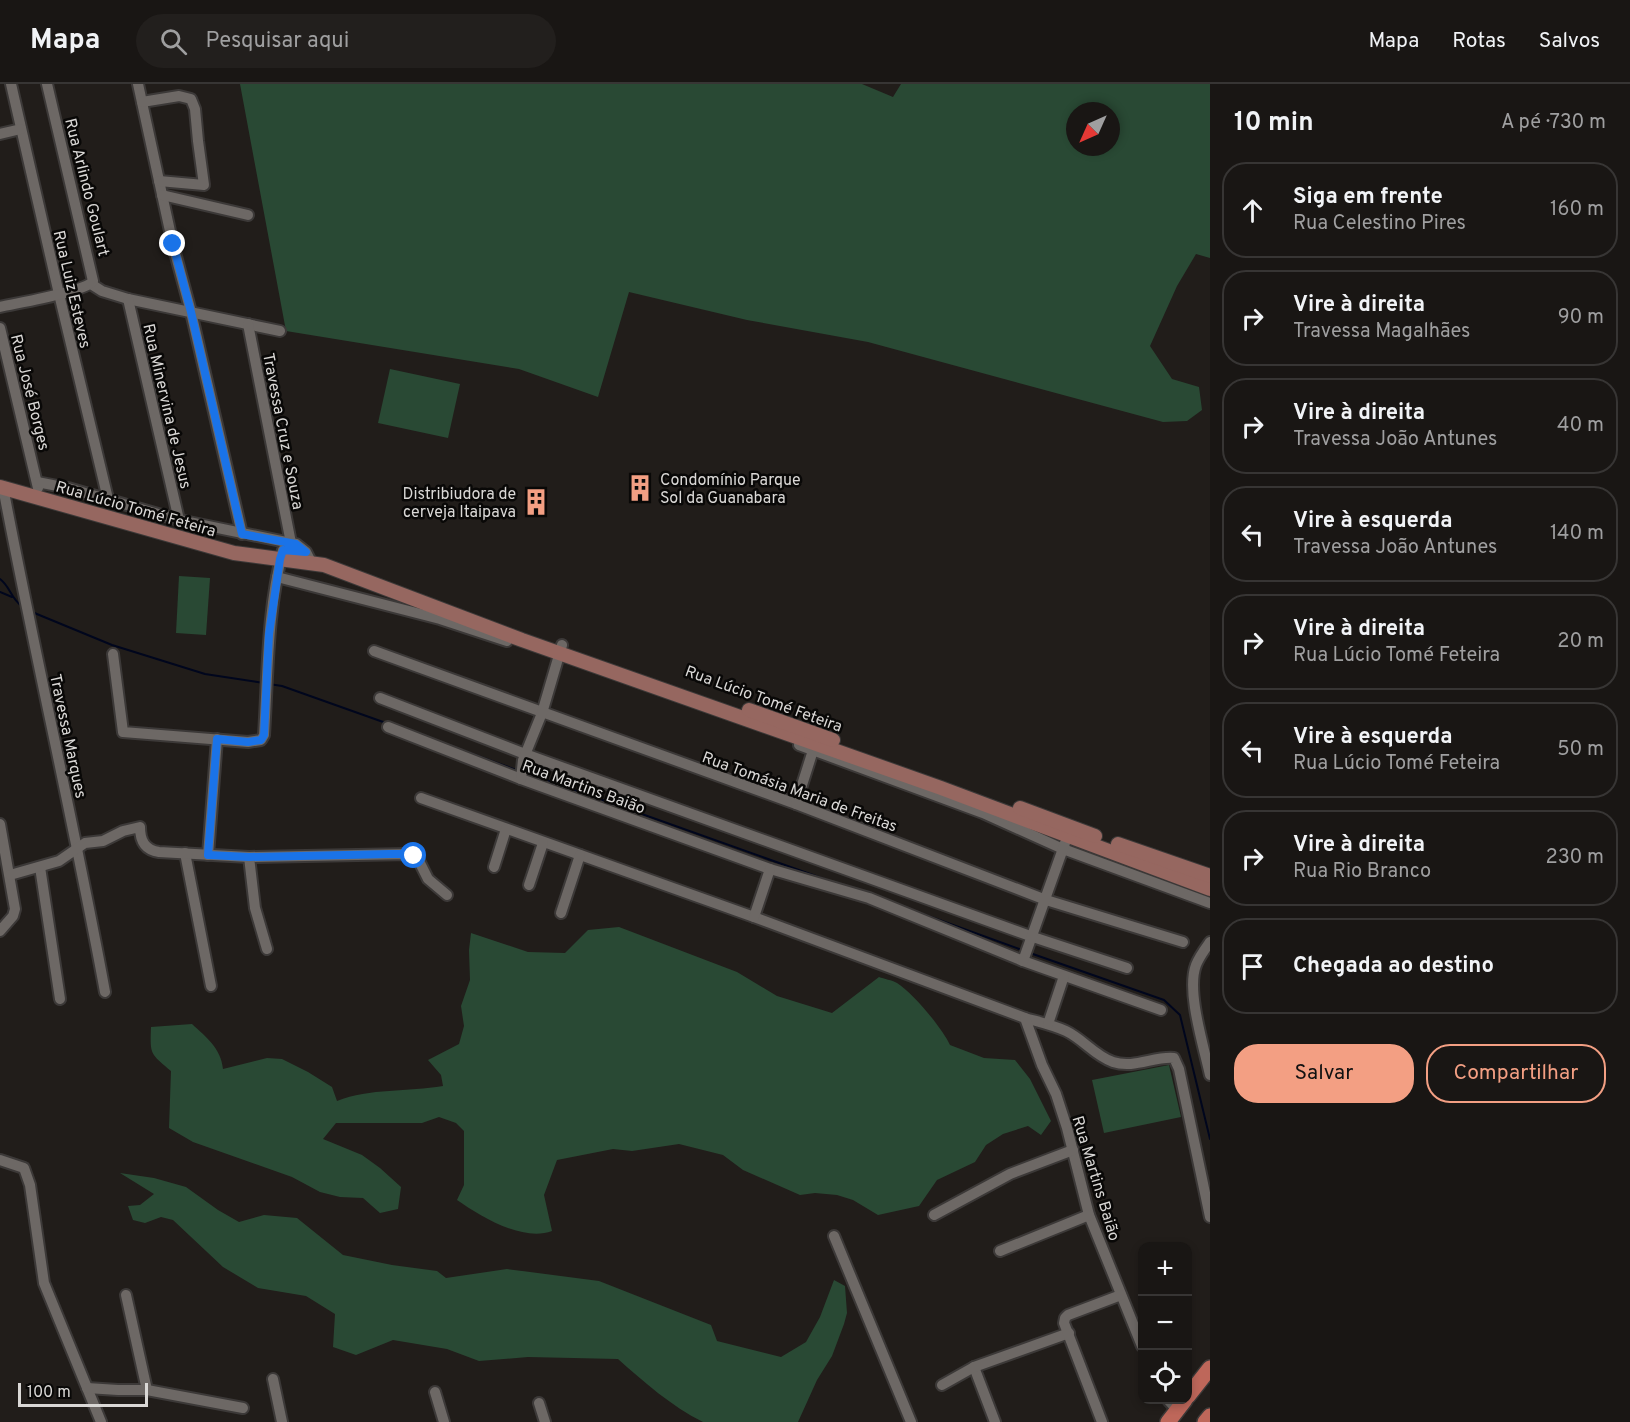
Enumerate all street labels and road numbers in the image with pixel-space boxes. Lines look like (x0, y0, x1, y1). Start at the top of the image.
street label: Rua Arlindo Goulart (59, 116, 113, 259)
street label: Rua Luiz Esteves (48, 229, 94, 350)
street label: Rua Minervina de Jesus (137, 322, 195, 491)
street label: Rua José Borges (5, 332, 53, 453)
street label: Travessa Cruz e Souza (257, 351, 307, 511)
street label: Rua Lúcio Tomé Feteira (53, 477, 218, 542)
street label: Rua Lúcio Tomé Feteira (682, 662, 845, 738)
street label: Travessa Marques (44, 672, 90, 800)
street label: Rua Tomásia Maria de Freitas (699, 748, 900, 838)
street label: Rua Martins Baião (519, 756, 648, 819)
street label: Rua Martins Baião (1067, 1114, 1124, 1244)

